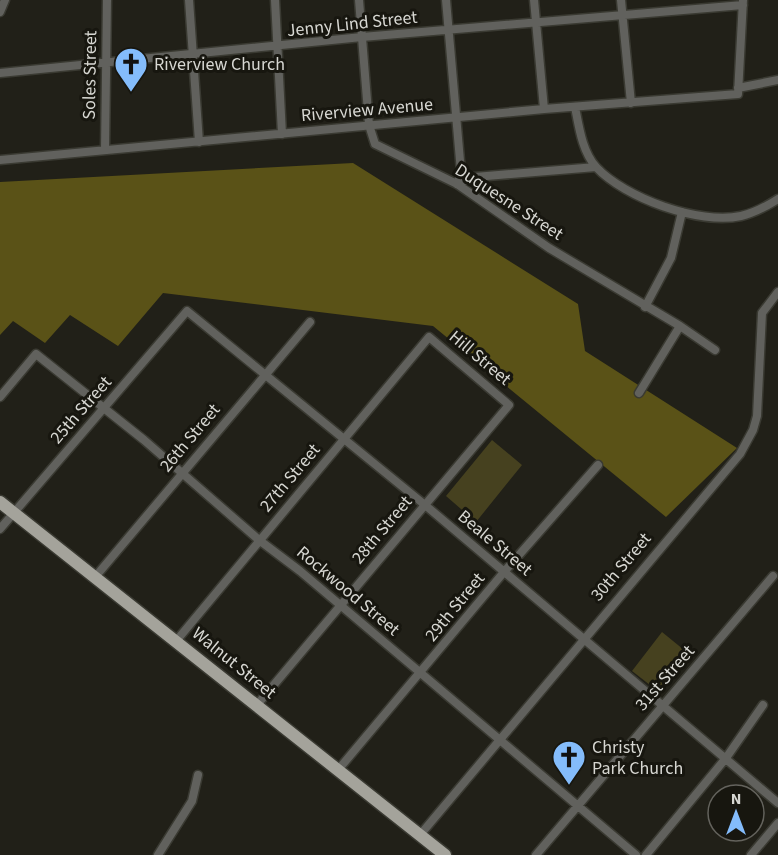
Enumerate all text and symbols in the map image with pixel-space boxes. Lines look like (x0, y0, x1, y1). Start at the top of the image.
street label: Jenny Lind Street (286, 5, 418, 43)
street label: Soles Street (77, 30, 103, 120)
church icon: Riverview Church (113, 46, 149, 93)
place label: Riverview Church (154, 52, 285, 77)
street label: Riverview Avenue (300, 92, 434, 128)
street label: Duquesne Street (450, 158, 568, 246)
street label: Hill Street (444, 325, 516, 391)
street label: 25th Street (45, 371, 117, 449)
street label: 26th Street (154, 398, 226, 478)
street label: 27th Street (254, 438, 326, 518)
street label: 28th Street (346, 490, 418, 570)
street label: Beale Street (452, 504, 538, 582)
street label: 30th Street (585, 527, 657, 607)
street label: Rockwood Street (291, 540, 405, 642)
street label: 29th Street (419, 567, 491, 647)
street label: Walnut Street (187, 621, 281, 705)
street label: 31st Street (629, 640, 701, 716)
place label: Christy Park Church (592, 735, 683, 781)
church icon: Christy Park Church (551, 739, 587, 786)
north arrow (706, 783, 766, 843)
text: N (731, 788, 741, 810)

